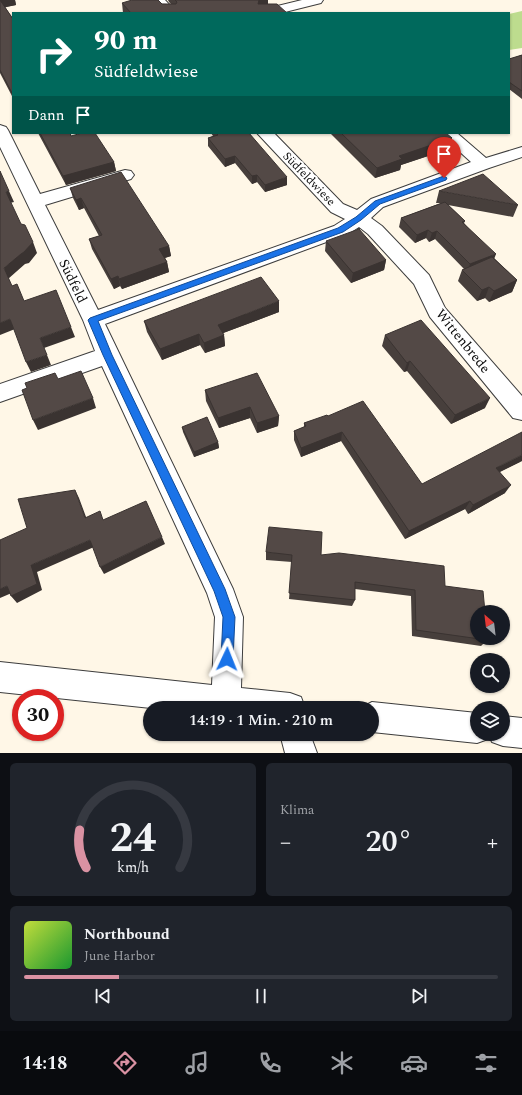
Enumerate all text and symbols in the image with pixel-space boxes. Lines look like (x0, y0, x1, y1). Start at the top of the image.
text: 90 m (94, 19, 158, 62)
icon: right (28, 28, 80, 80)
text: Südfeldwiese (94, 58, 198, 85)
text: Dann (28, 104, 64, 127)
icon: arrive (72, 104, 94, 126)
pin (427, 137, 461, 178)
icon: arrive (433, 143, 455, 165)
street label: Südfeldwiese (278, 147, 340, 211)
street label: Südfeld (53, 255, 93, 307)
street label: Wittenbrede (430, 304, 496, 378)
north arrow (470, 605, 510, 645)
map controls (470, 605, 510, 741)
position arrow (206, 638, 248, 680)
button: search (470, 653, 510, 693)
speed limit sign: 30 (12, 689, 64, 741)
button: layers (470, 701, 510, 741)
text: 14:19 · 1 Min. · 210 m (189, 709, 333, 732)
text: Klima (280, 800, 314, 820)
text: 24 (110, 806, 156, 869)
text: 20° (365, 819, 413, 865)
text: − (280, 826, 291, 859)
text: + (487, 826, 498, 859)
text: km/h (117, 856, 149, 878)
text: Northbound (84, 923, 170, 946)
text: June Harbor (84, 946, 155, 966)
icon: previous (92, 985, 114, 1007)
icon: pause (250, 985, 272, 1007)
icon: next (408, 985, 430, 1007)
icon: directions (111, 1049, 139, 1077)
icon: music (183, 1049, 211, 1077)
icon: phone (256, 1049, 284, 1077)
icon: climate (328, 1049, 356, 1077)
icon: car (400, 1049, 428, 1077)
icon: filters (472, 1049, 500, 1077)
text: 14:18 (22, 1050, 67, 1077)

